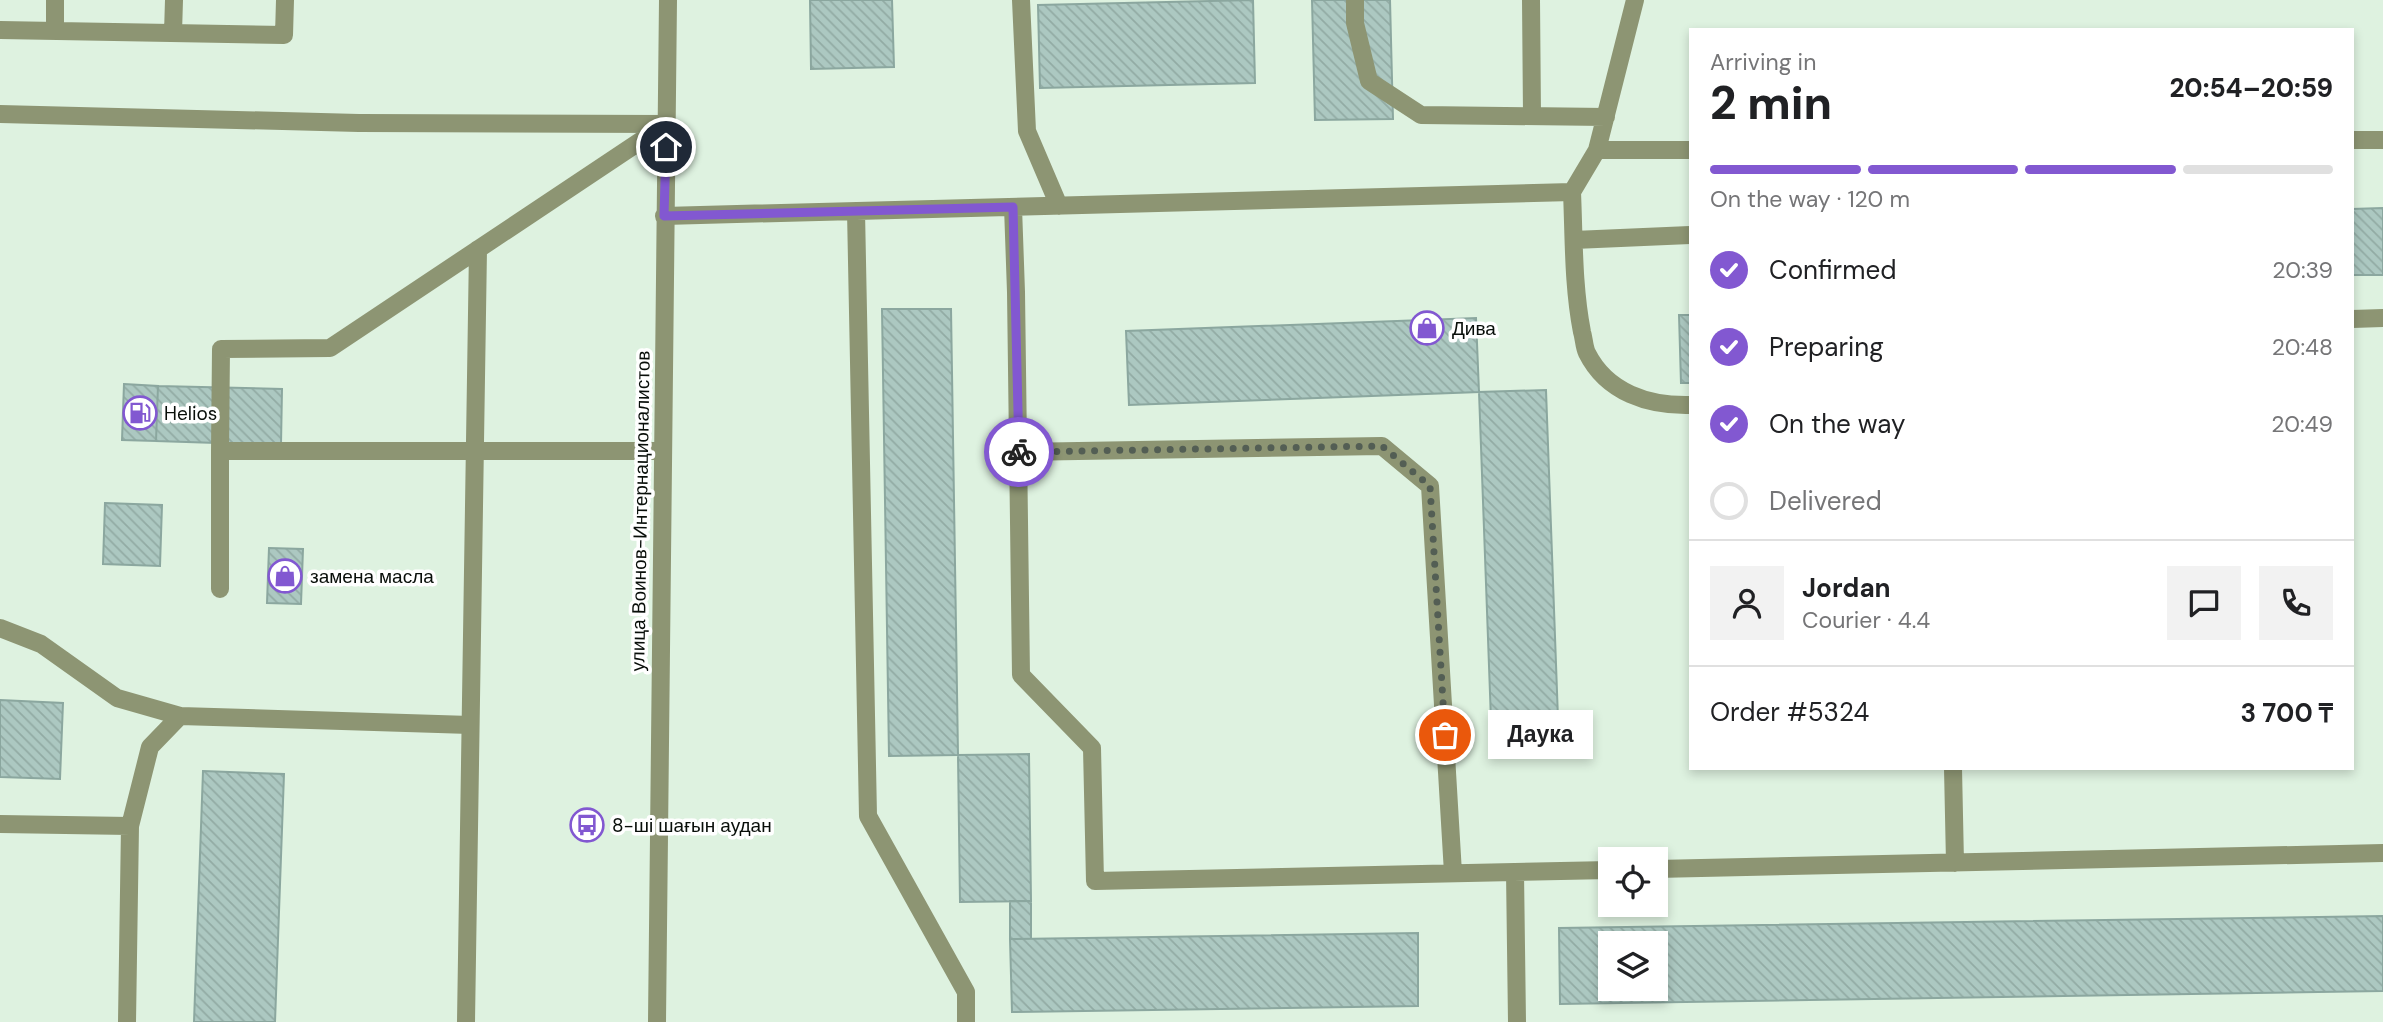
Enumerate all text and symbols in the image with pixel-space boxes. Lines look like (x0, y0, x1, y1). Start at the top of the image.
text: Arriving in (1710, 47, 1816, 77)
text: 20:54–20:59 (2169, 71, 2333, 105)
text: 2 min (1710, 73, 1832, 133)
pin (636, 117, 696, 177)
icon: home (647, 128, 685, 166)
text: On the way · 120 m (1710, 184, 1910, 214)
icon: check (1710, 251, 1748, 289)
text: Confirmed (1769, 253, 1896, 287)
text: 20:39 (2272, 255, 2333, 285)
shop icon: Дива (1408, 309, 1446, 347)
place label: Дива (1452, 316, 1496, 341)
icon: check (1710, 328, 1748, 366)
text: Preparing (1769, 330, 1884, 364)
text: 20:48 (2272, 332, 2333, 362)
street label: улица Воинов-Интернационалистов (625, 350, 656, 672)
fuel station icon: Helios (121, 394, 159, 432)
place label: Helios (164, 401, 217, 426)
icon: check (1710, 405, 1748, 443)
text: On the way (1769, 407, 1905, 441)
text: 20:49 (2271, 409, 2333, 439)
courier (984, 417, 1054, 487)
icon: bike (1000, 433, 1038, 471)
text: Delivered (1769, 484, 1882, 518)
shop icon: замена масла (266, 557, 304, 595)
place label: замена масла (310, 564, 434, 589)
button: person (1710, 566, 1784, 640)
button: chat (2167, 566, 2241, 640)
button: phone (2259, 566, 2333, 640)
text: Jordan (1802, 571, 1891, 605)
text: Courier · 4.4 (1802, 605, 1930, 635)
text: Order #5324 (1710, 695, 1869, 729)
text: 3 700 ₸ (2240, 696, 2333, 730)
pin (1415, 705, 1475, 765)
callout: Даука (1487, 710, 1592, 760)
icon: bag (1426, 716, 1464, 754)
text: Даука (1507, 719, 1574, 749)
bus stop icon: 8-ші шағын аудан (568, 806, 606, 844)
place label: 8-ші шағын аудан (612, 813, 772, 838)
map controls (1598, 847, 1668, 1001)
button: locate (1598, 847, 1668, 917)
button: layers (1598, 931, 1668, 1001)

